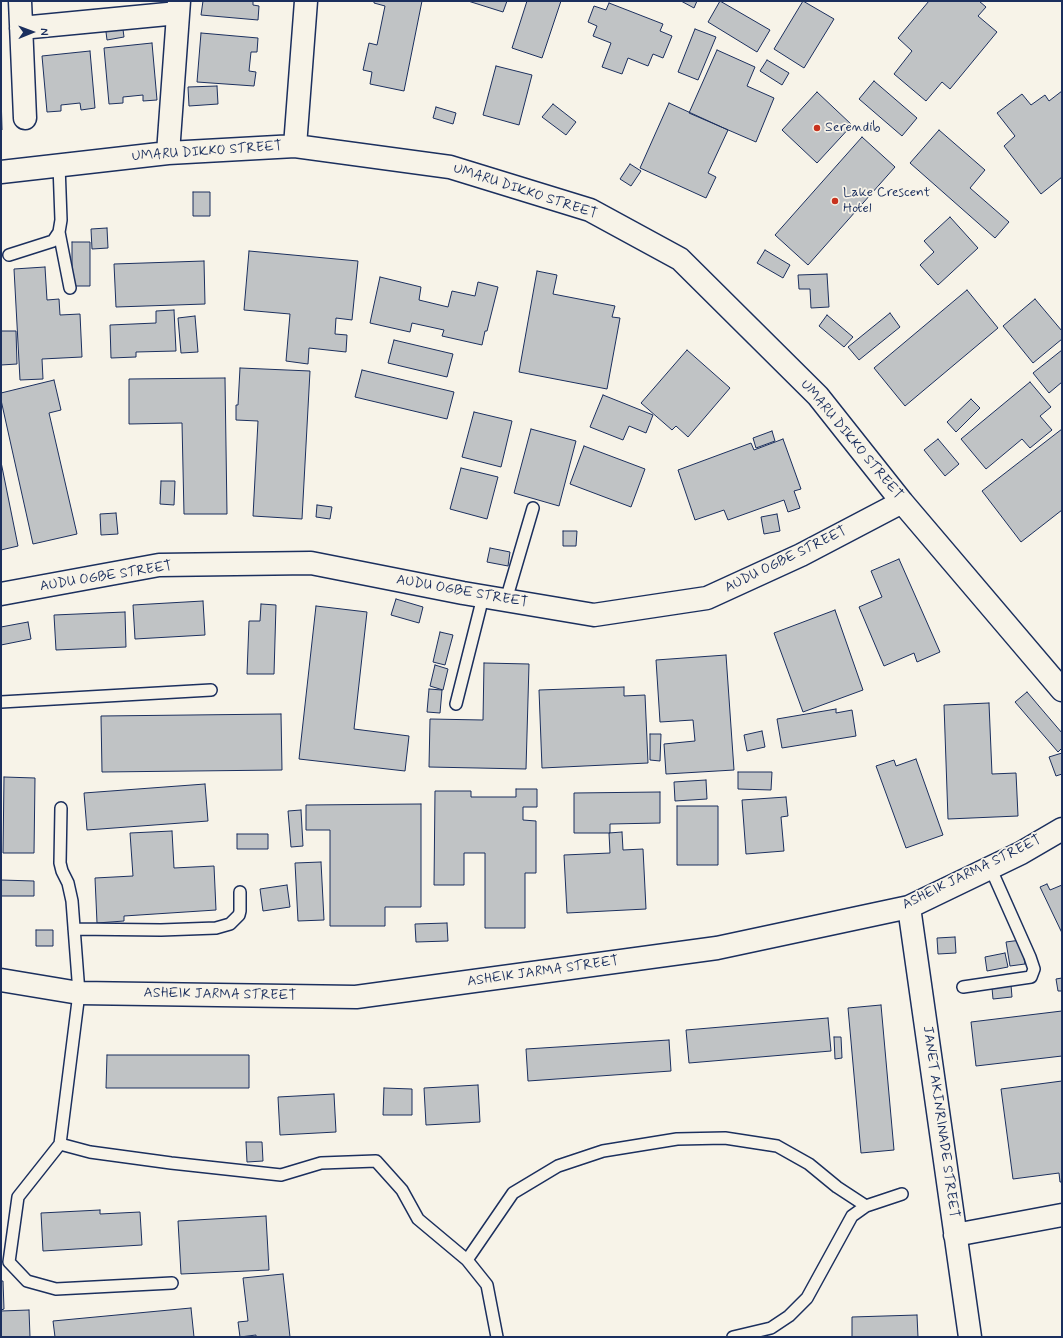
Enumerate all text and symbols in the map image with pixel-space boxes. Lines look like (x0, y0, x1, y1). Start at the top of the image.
north arrow (12, 12, 52, 52)
text: N (37, 28, 51, 36)
place label: Serendib (825, 120, 881, 136)
marker: Serendib (812, 123, 822, 133)
street label: UMARU DIKKO STREET (131, 138, 283, 166)
street label: UMARU DIKKO STREET (451, 161, 599, 223)
place label: Lake Crescent Hotel (843, 185, 930, 218)
marker: Lake Crescent Hotel (830, 196, 840, 206)
street label: UMARU DIKKO STREET (796, 377, 906, 503)
street label: AUDU OGBE STREET (722, 523, 850, 597)
street label: AUDU OGBE STREET (39, 558, 173, 596)
street label: AUDU OGBE STREET (395, 572, 529, 612)
street label: ASHEIK JARMA STREET (900, 832, 1044, 914)
street label: ASHEIK JARMA STREET (466, 953, 620, 991)
street label: ASHEIK JARMA STREET (144, 985, 296, 1005)
street label: JANET AKINRINADE STREET (918, 1025, 962, 1219)

